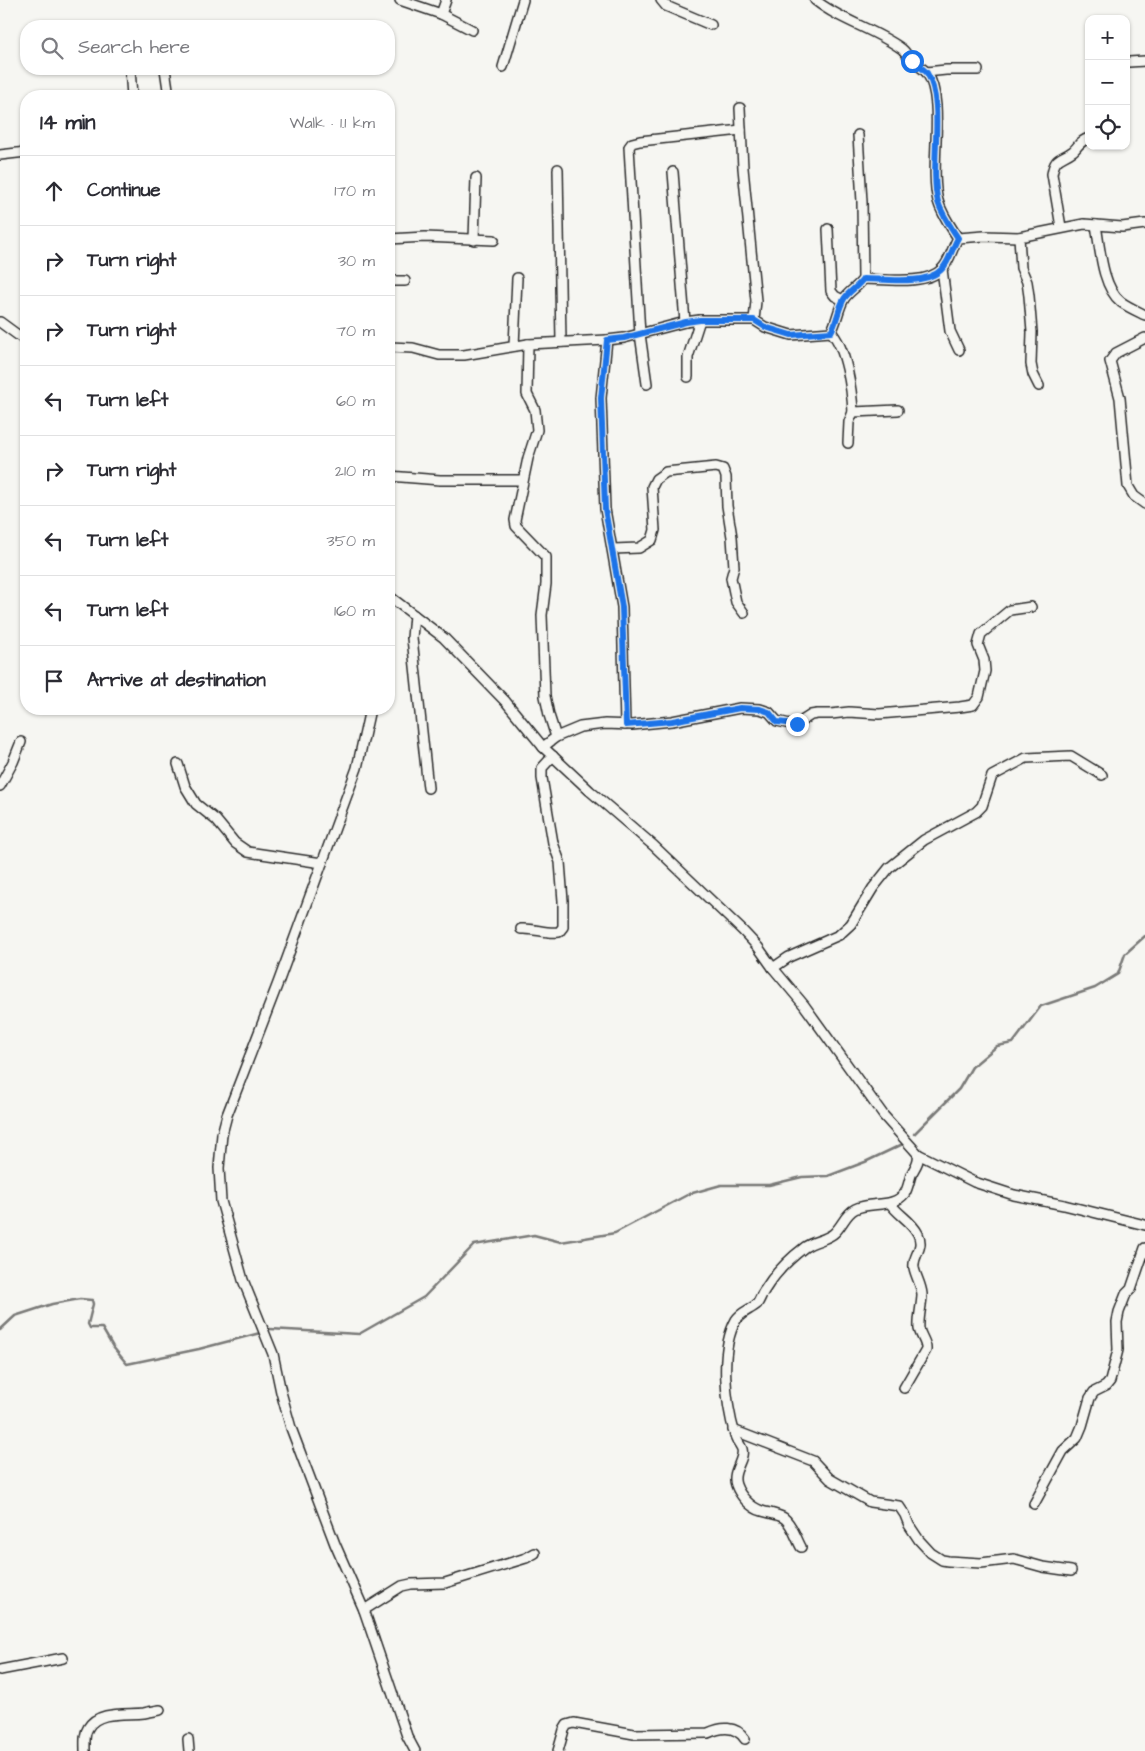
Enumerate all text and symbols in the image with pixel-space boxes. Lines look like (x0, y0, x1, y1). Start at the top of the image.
map controls (1085, 15, 1130, 150)
button: + (1085, 15, 1130, 60)
search box (20, 20, 395, 75)
icon: search (38, 34, 66, 62)
text: Search here (78, 34, 190, 61)
route start (901, 50, 924, 73)
button: − (1085, 60, 1130, 105)
button: locate (1085, 105, 1130, 150)
text: 14 min (40, 108, 95, 137)
text: Walk · 1.1 km (289, 112, 375, 134)
icon: ahead (40, 177, 68, 205)
text: Continue (87, 177, 161, 204)
text: 170 m (334, 180, 375, 202)
icon: right (40, 247, 68, 275)
text: Turn right (87, 247, 176, 274)
text: 30 m (338, 250, 375, 272)
icon: right (40, 317, 68, 345)
text: Turn right (87, 317, 176, 344)
text: 70 m (336, 320, 375, 342)
icon: left (40, 387, 68, 415)
text: Turn left (87, 387, 168, 414)
text: 60 m (336, 390, 375, 412)
icon: right (40, 457, 68, 485)
text: Turn right (87, 457, 176, 484)
text: 210 m (335, 460, 375, 482)
icon: left (40, 527, 68, 555)
text: Turn left (87, 527, 168, 554)
text: 350 m (327, 530, 375, 552)
icon: left (40, 597, 68, 625)
text: Turn left (87, 597, 168, 624)
text: 160 m (334, 600, 375, 622)
icon: arrive (40, 667, 68, 695)
text: Arrive at destination (87, 667, 266, 694)
route end (786, 713, 809, 736)

